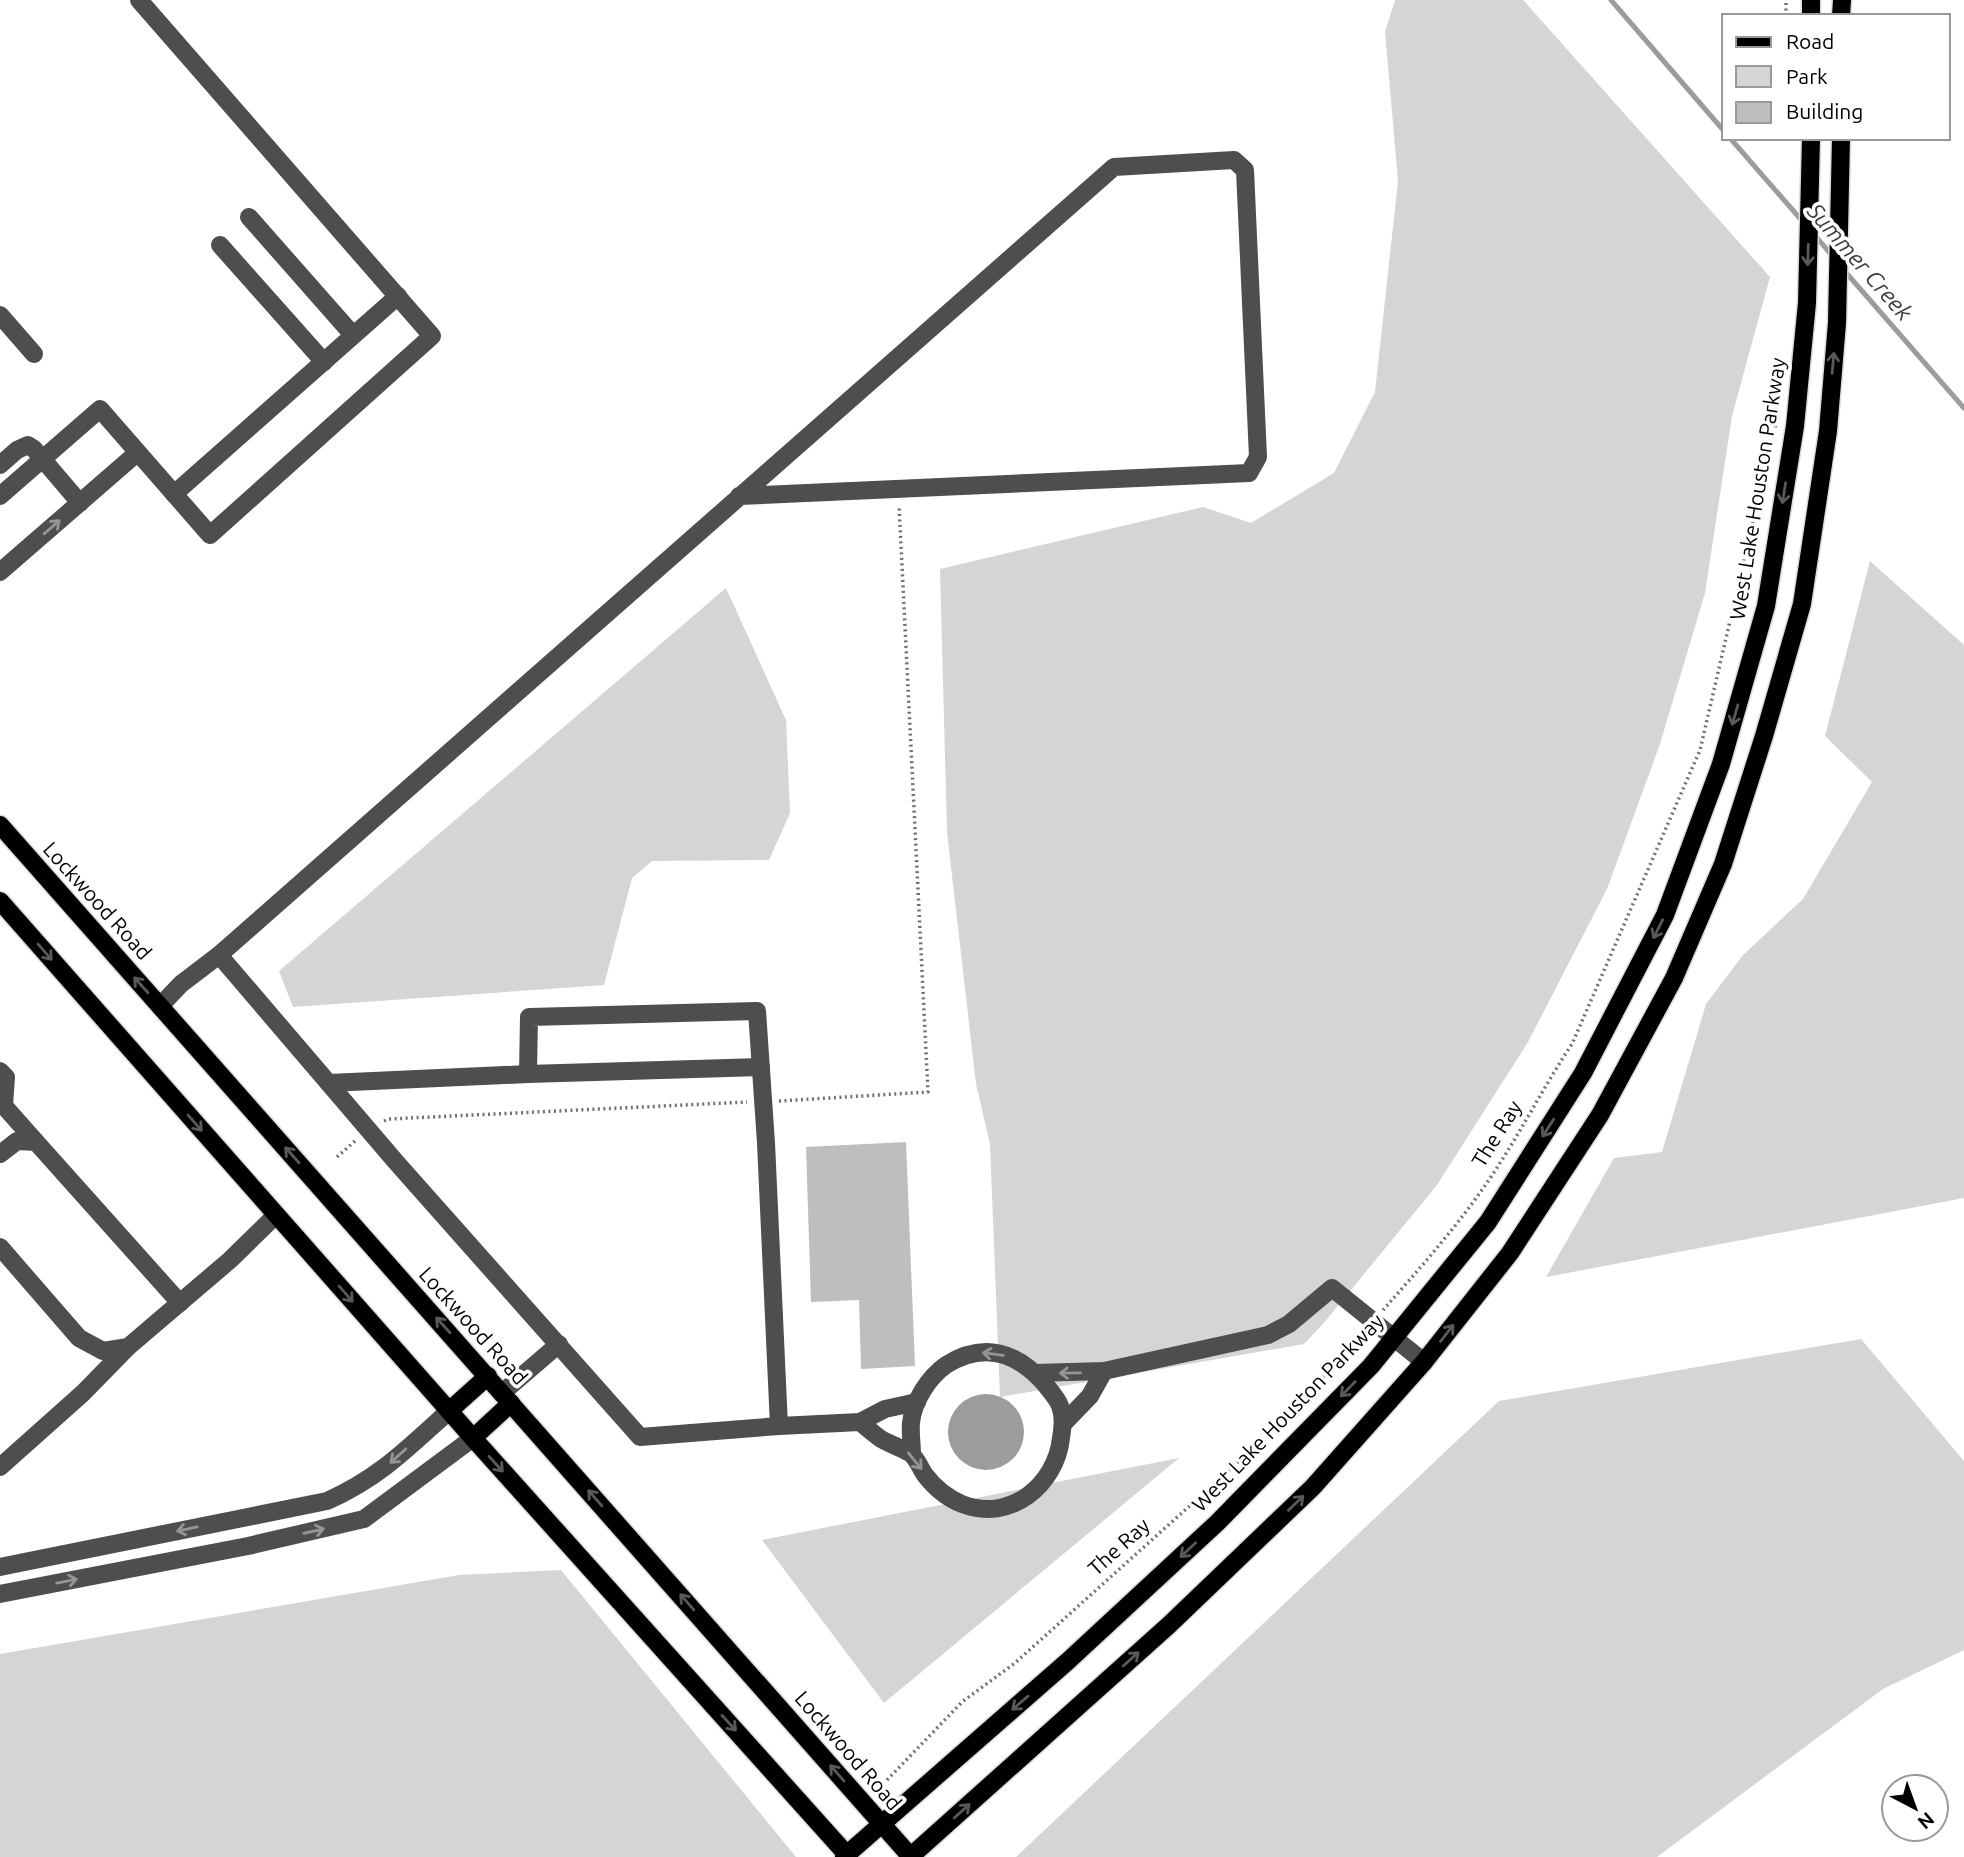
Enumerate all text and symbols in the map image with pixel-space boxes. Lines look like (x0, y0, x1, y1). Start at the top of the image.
legend (1722, 14, 1950, 140)
text: Road (1786, 29, 1834, 53)
text: Park (1786, 64, 1828, 88)
text: Building (1786, 99, 1863, 123)
water label: Summer Creek (1802, 198, 1918, 325)
one-way arrow (1802, 244, 1815, 267)
one-way arrow (1827, 352, 1840, 375)
street label: West Lake Houston Parkway (1724, 356, 1790, 622)
one-way arrow (1777, 481, 1790, 504)
one-way arrow (42, 519, 60, 535)
one-way arrow (1727, 704, 1740, 726)
street label: Lockwood Road (39, 837, 157, 964)
one-way arrow (1650, 918, 1664, 939)
one-way arrow (37, 943, 53, 961)
one-way arrow (133, 976, 149, 994)
street label: The Ray (1466, 1096, 1526, 1171)
one-way arrow (187, 1114, 204, 1131)
one-way arrow (1541, 1118, 1555, 1137)
one-way arrow (284, 1146, 300, 1164)
street label: Lockwood Road (415, 1262, 533, 1389)
one-way arrow (338, 1284, 354, 1302)
street label: West Lake Houston Parkway (1187, 1309, 1388, 1516)
one-way arrow (435, 1317, 451, 1335)
one-way arrow (1440, 1324, 1455, 1343)
one-way arrow (982, 1347, 1005, 1360)
one-way arrow (1058, 1367, 1081, 1380)
one-way arrow (1340, 1380, 1357, 1397)
one-way arrow (389, 1448, 407, 1464)
one-way arrow (907, 1452, 922, 1470)
one-way arrow (488, 1455, 505, 1472)
one-way arrow (587, 1490, 603, 1508)
one-way arrow (1287, 1494, 1304, 1511)
street label: The Ray (1083, 1513, 1154, 1580)
one-way arrow (176, 1522, 199, 1536)
one-way arrow (302, 1524, 325, 1537)
one-way arrow (1180, 1541, 1197, 1558)
one-way arrow (55, 1574, 78, 1587)
one-way arrow (679, 1594, 695, 1612)
one-way arrow (1122, 1651, 1140, 1667)
street label: Lockwood Road (791, 1686, 907, 1815)
one-way arrow (1012, 1695, 1029, 1712)
one-way arrow (721, 1714, 737, 1732)
one-way arrow (829, 1764, 845, 1782)
north arrow (1880, 1773, 1950, 1843)
one-way arrow (953, 1803, 971, 1819)
text: N (1914, 1808, 1939, 1834)

